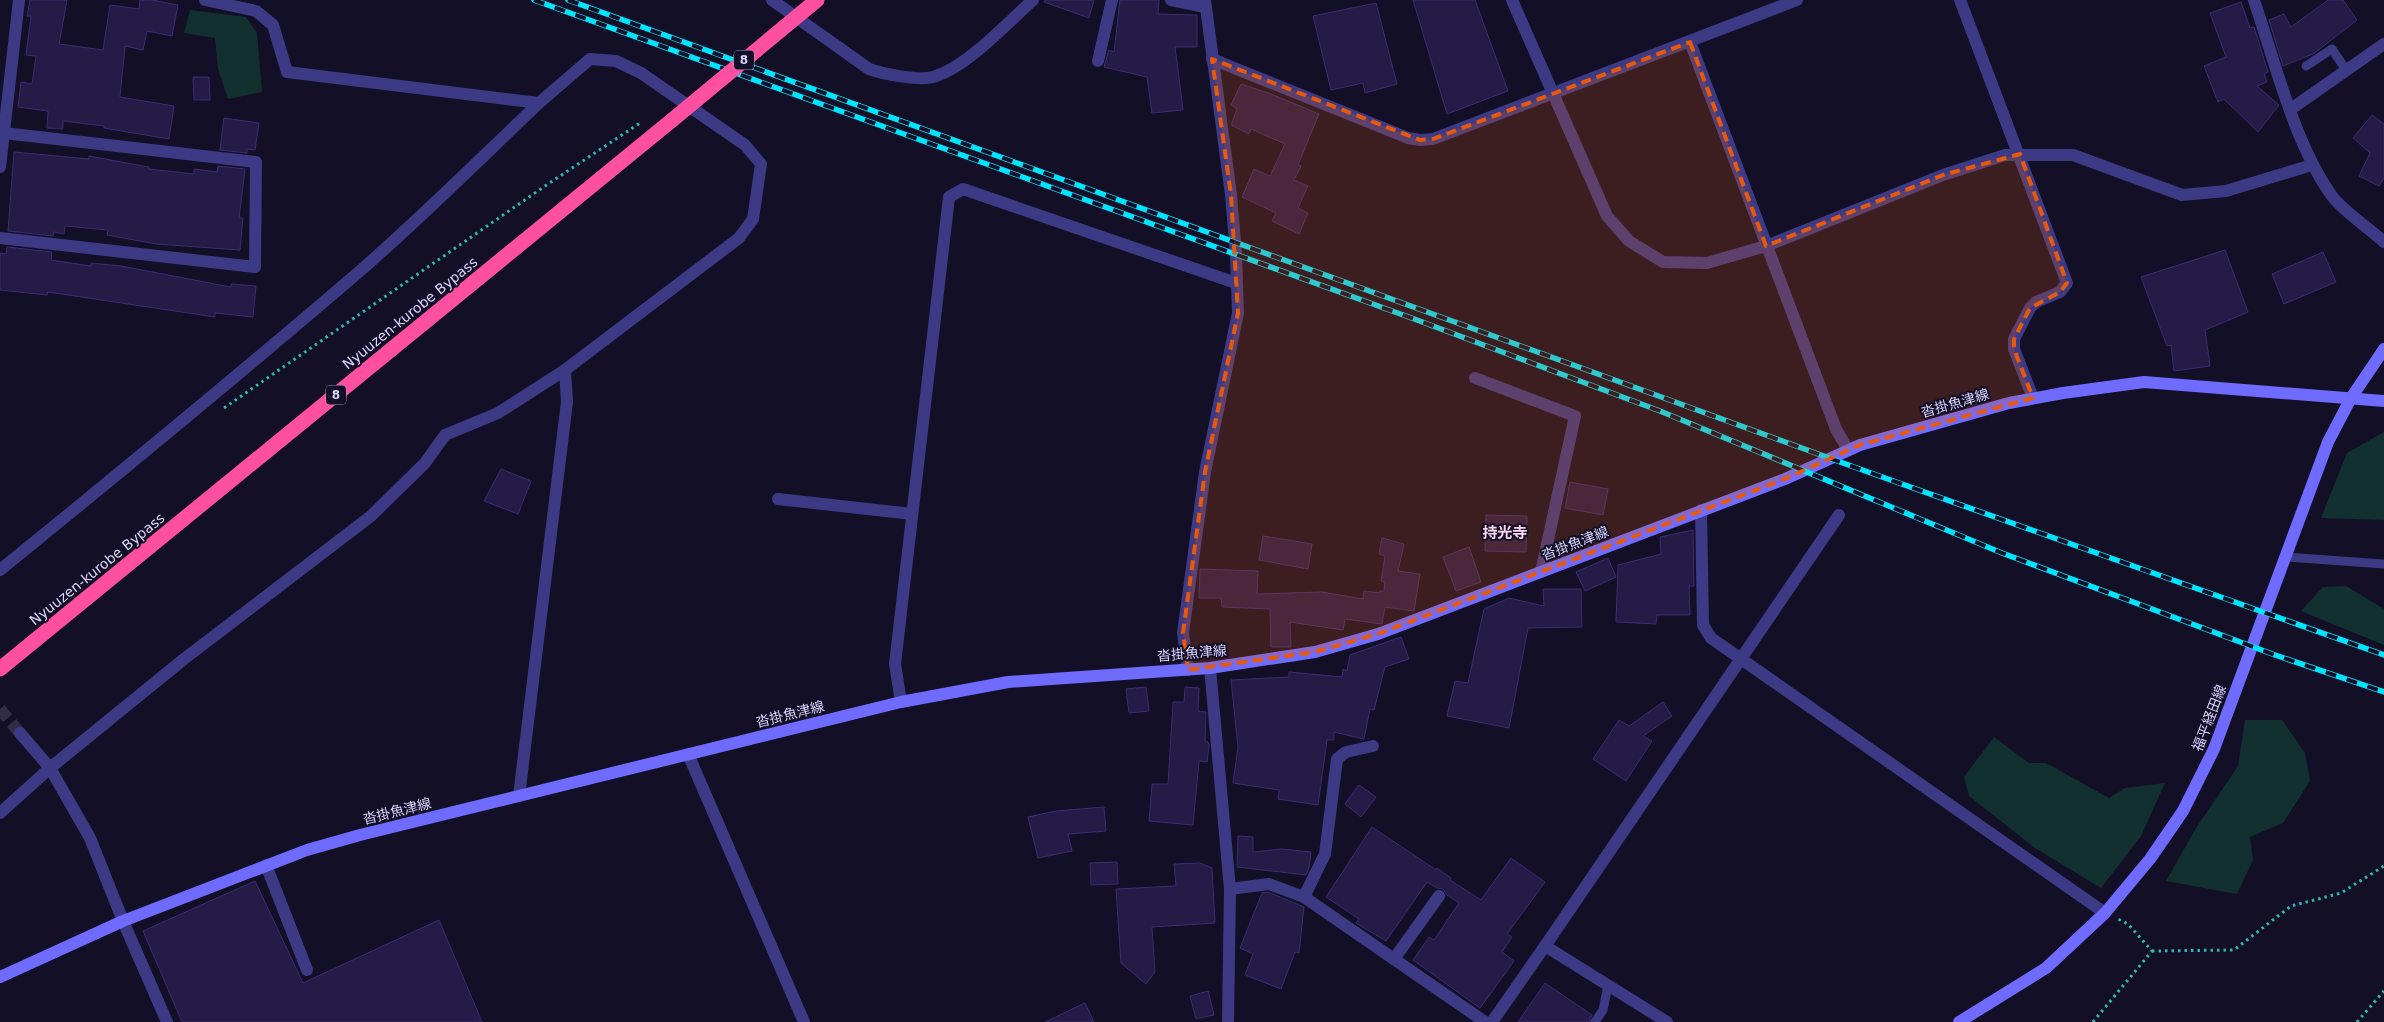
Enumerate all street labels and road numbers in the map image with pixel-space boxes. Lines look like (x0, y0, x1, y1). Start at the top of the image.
road number: 8 (734, 50, 754, 70)
street label: Nyuuzen-kurobe Bypass (339, 254, 481, 372)
road number: 8 (326, 386, 346, 404)
street label: 沓掛魚津線 (1919, 386, 1991, 420)
street label: Nyuuzen-kurobe Bypass (26, 510, 168, 628)
street label: 沓掛魚津線 (1539, 523, 1611, 563)
street label: 沓掛魚津線 (1156, 642, 1228, 664)
street label: 福平経田線 (2189, 682, 2229, 754)
street label: 沓掛魚津線 (754, 698, 826, 730)
street label: 沓掛魚津線 (361, 795, 433, 827)

